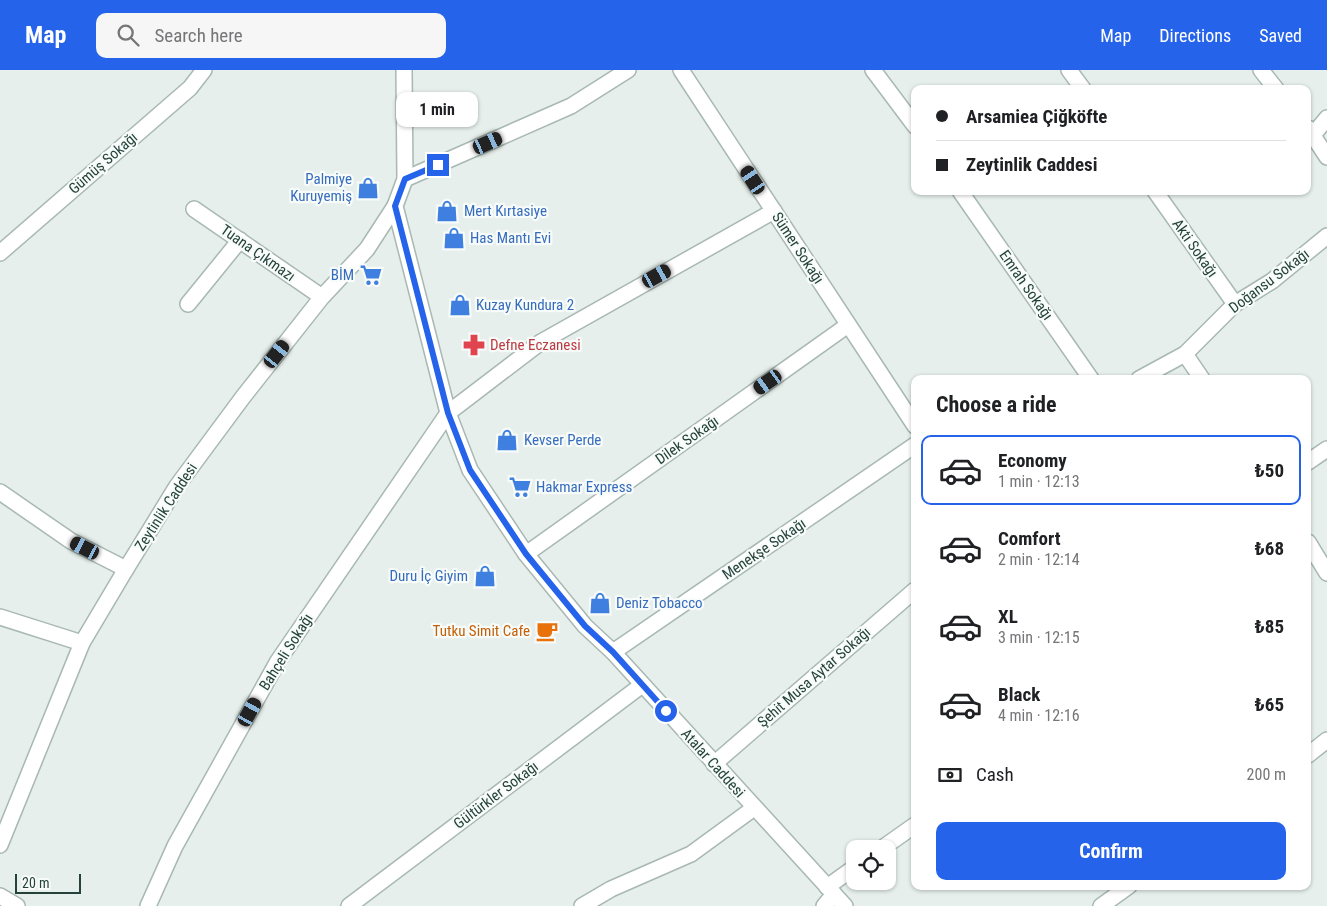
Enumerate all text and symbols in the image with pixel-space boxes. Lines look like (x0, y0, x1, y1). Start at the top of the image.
search box (96, 13, 446, 58)
text: Map (25, 21, 66, 49)
icon: search (114, 21, 142, 49)
text: Search here (154, 24, 243, 47)
text: Map (1100, 25, 1131, 46)
text: Directions (1159, 25, 1231, 46)
text: Saved (1259, 25, 1302, 46)
callout: 1 min (397, 92, 479, 128)
text: 1 min (419, 100, 455, 119)
text: Arsamiea Çiğköfte (966, 105, 1107, 128)
street label: Gümüş Sokağı (65, 128, 141, 198)
car (471, 130, 504, 156)
text: Zeytinlik Caddesi (966, 153, 1097, 176)
route end (427, 154, 449, 176)
car (738, 163, 767, 197)
place label: Palmiye Kuruyemiş (290, 170, 352, 205)
shop icon: Palmiye Kuruyemiş (355, 175, 381, 201)
shop icon: Mert Kırtasiye (434, 198, 460, 224)
place label: Mert Kırtasiye (464, 202, 547, 220)
street label: Sümer Sokağı (768, 209, 828, 287)
street label: Akti Sokağı (1168, 215, 1222, 281)
street label: Tuana Çıkmazı (217, 221, 299, 285)
shop icon: Has Mantı Evi (441, 225, 467, 251)
place label: Has Mantı Evi (470, 229, 551, 247)
street label: Doğansu Sokağı (1225, 245, 1313, 317)
street label: Emrah Sokağı (995, 247, 1057, 323)
supermarket icon: BİM (358, 262, 384, 288)
car (640, 262, 673, 290)
place label: BİM (331, 266, 354, 284)
shop icon: Kuzay Kundura 2 (447, 292, 473, 318)
place label: Kuzay Kundura 2 (476, 296, 574, 314)
pharmacy icon: Defne Eczanesi (461, 332, 487, 358)
place label: Defne Eczanesi (490, 336, 581, 354)
car (261, 338, 292, 370)
car (751, 367, 784, 397)
text: Choose a ride (936, 392, 1057, 417)
street label: Dilek Sokağı (652, 412, 722, 468)
shop icon: Kevser Perde (494, 427, 520, 453)
place label: Kevser Perde (524, 431, 601, 449)
icon: car (938, 448, 983, 493)
text: Economy (998, 449, 1067, 472)
text: ₺50 (1255, 459, 1284, 482)
street label: Zeytinlik Caddesi (131, 460, 201, 554)
text: 1 min · 12:13 (998, 472, 1080, 491)
supermarket icon: Hakmar Express (507, 474, 533, 500)
place label: Hakmar Express (536, 478, 632, 496)
street label: Menekşe Sokağı (719, 514, 809, 584)
icon: car (938, 526, 983, 571)
text: Comfort (998, 527, 1061, 550)
car (68, 535, 101, 561)
text: ₺68 (1255, 537, 1284, 560)
text: 2 min · 12:14 (998, 550, 1080, 569)
shop icon: Duru İç Giyim (472, 563, 498, 589)
place label: Duru İç Giyim (390, 567, 468, 585)
shop icon: Deniz Tobacco (587, 590, 613, 616)
place label: Deniz Tobacco (616, 594, 703, 612)
icon: car (938, 604, 983, 649)
text: XL (998, 605, 1018, 628)
street label: Bahçeli Sokağı (255, 610, 317, 694)
text: ₺85 (1255, 615, 1284, 638)
cafe icon: Tutku Simit Cafe (534, 618, 560, 644)
place label: Tutku Simit Cafe (433, 622, 530, 640)
street label: Şehit Musa Aytar Sokağı (754, 623, 874, 731)
text: 3 min · 12:15 (998, 628, 1080, 647)
icon: car (938, 682, 983, 727)
text: Black (998, 683, 1040, 706)
text: ₺65 (1255, 693, 1284, 716)
car (236, 695, 263, 729)
route start (655, 700, 677, 722)
text: 4 min · 12:16 (998, 706, 1080, 725)
street label: Atalar Caddesi (677, 725, 749, 801)
street label: Gültürkler Sokağı (450, 757, 542, 833)
icon: cash (936, 761, 964, 789)
text: Cash (976, 763, 1014, 786)
text: 200 m (1247, 765, 1286, 784)
button: Confirm (936, 822, 1286, 880)
map controls (846, 840, 896, 890)
button: locate (846, 840, 896, 890)
scale bar (15, 871, 81, 894)
text: 20 m (22, 875, 50, 891)

